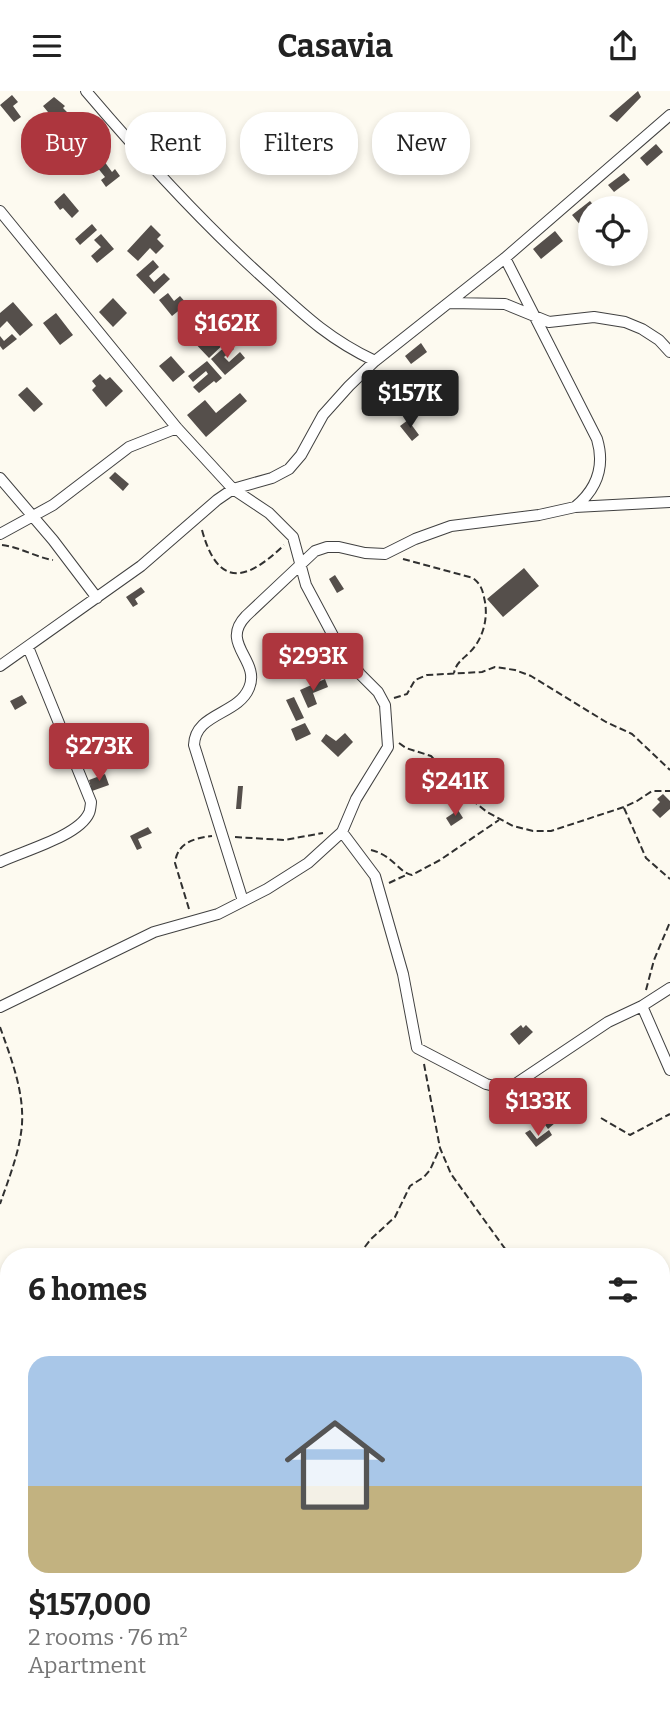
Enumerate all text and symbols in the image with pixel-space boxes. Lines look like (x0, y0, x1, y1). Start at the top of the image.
icon: menu (28, 27, 66, 65)
text: Casavia (277, 27, 393, 65)
icon: share (604, 27, 642, 65)
chip: Buy (21, 112, 111, 175)
chip: Rent (125, 112, 226, 175)
chip: Filters (240, 112, 358, 175)
chip: New (372, 112, 470, 175)
map controls (578, 196, 648, 266)
button: locate (578, 196, 648, 266)
pin: $162K (178, 301, 276, 360)
text: $162K (194, 309, 260, 337)
pin: $157K (361, 371, 459, 430)
text: $157K (378, 379, 442, 407)
pin: $293K (264, 633, 362, 693)
text: $293K (278, 642, 348, 670)
pin: $273K (50, 723, 148, 783)
text: $273K (65, 732, 133, 760)
pin: $241K (406, 759, 504, 818)
text: $241K (421, 767, 489, 795)
pin: $133K (489, 1079, 587, 1138)
text: $133K (505, 1087, 571, 1115)
icon: filters (604, 1271, 642, 1309)
text: 6 homes (28, 1272, 147, 1308)
icon: home (272, 1402, 398, 1528)
text: $157,000 (28, 1587, 151, 1623)
text: 2 rooms · 76 m² (28, 1623, 188, 1651)
text: Apartment (28, 1651, 146, 1679)

